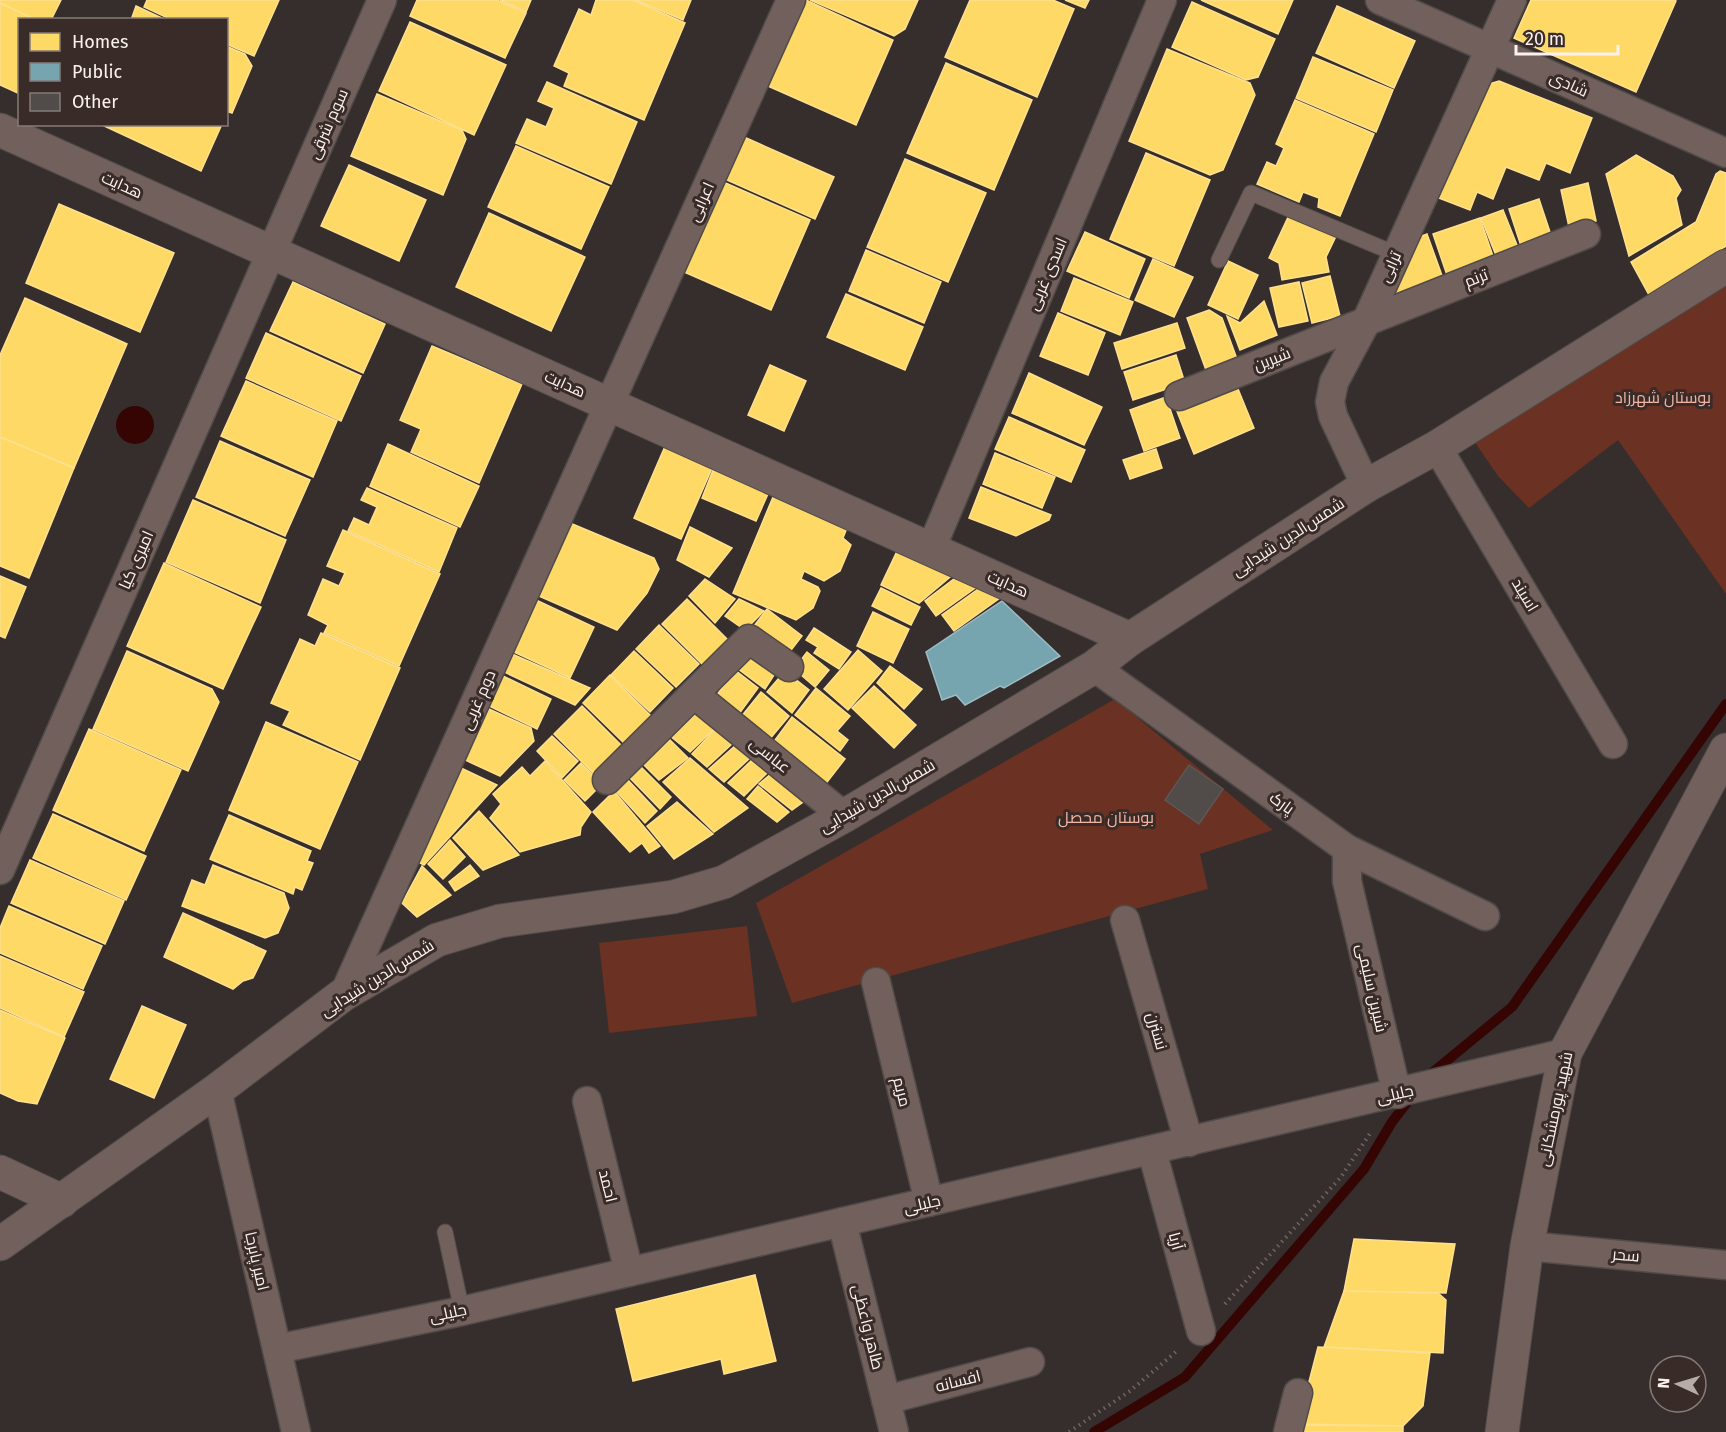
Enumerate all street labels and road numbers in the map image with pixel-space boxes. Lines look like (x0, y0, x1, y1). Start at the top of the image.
street label: شادی (1546, 67, 1591, 102)
street label: سوم شرقی (304, 86, 354, 163)
street label: هدایت (99, 168, 145, 202)
street label: اعرابی (684, 179, 719, 225)
street label: اسدی غربی (1023, 235, 1072, 314)
street label: ترابی (1375, 248, 1406, 286)
street label: ترنم (1461, 264, 1492, 293)
street label: شیرین (1251, 343, 1294, 376)
street label: هدایت (542, 367, 588, 401)
street label: شمس‌الدین شیدایی (1228, 494, 1348, 581)
street label: امیری کیا (115, 528, 158, 593)
street label: هدایت (985, 567, 1031, 601)
street label: اسپند (1507, 575, 1542, 616)
street label: دوم غربی (456, 667, 501, 734)
street label: عباسی (745, 733, 794, 778)
street label: شمس‌الدین شیدایی (816, 755, 939, 838)
street label: پارک (1265, 788, 1299, 820)
street label: شمس‌الدین شیدایی (317, 935, 438, 1021)
street label: شیرین سلیمی (1352, 942, 1391, 1034)
street label: نسترن (1142, 1010, 1171, 1052)
street label: شهید پورمشکانی (1534, 1050, 1578, 1168)
street label: مریم (887, 1075, 915, 1109)
street label: جلیلی (1375, 1081, 1416, 1108)
street label: احمد (595, 1168, 621, 1204)
street label: جلیلی (902, 1191, 943, 1218)
street label: امیر پابرجا (239, 1230, 273, 1293)
street label: آریا (1165, 1230, 1188, 1253)
street label: سحر (1610, 1244, 1641, 1266)
street label: طاهر واعظی (847, 1282, 888, 1372)
street label: جلیلی (428, 1300, 469, 1327)
street label: افسانه (933, 1366, 983, 1396)

